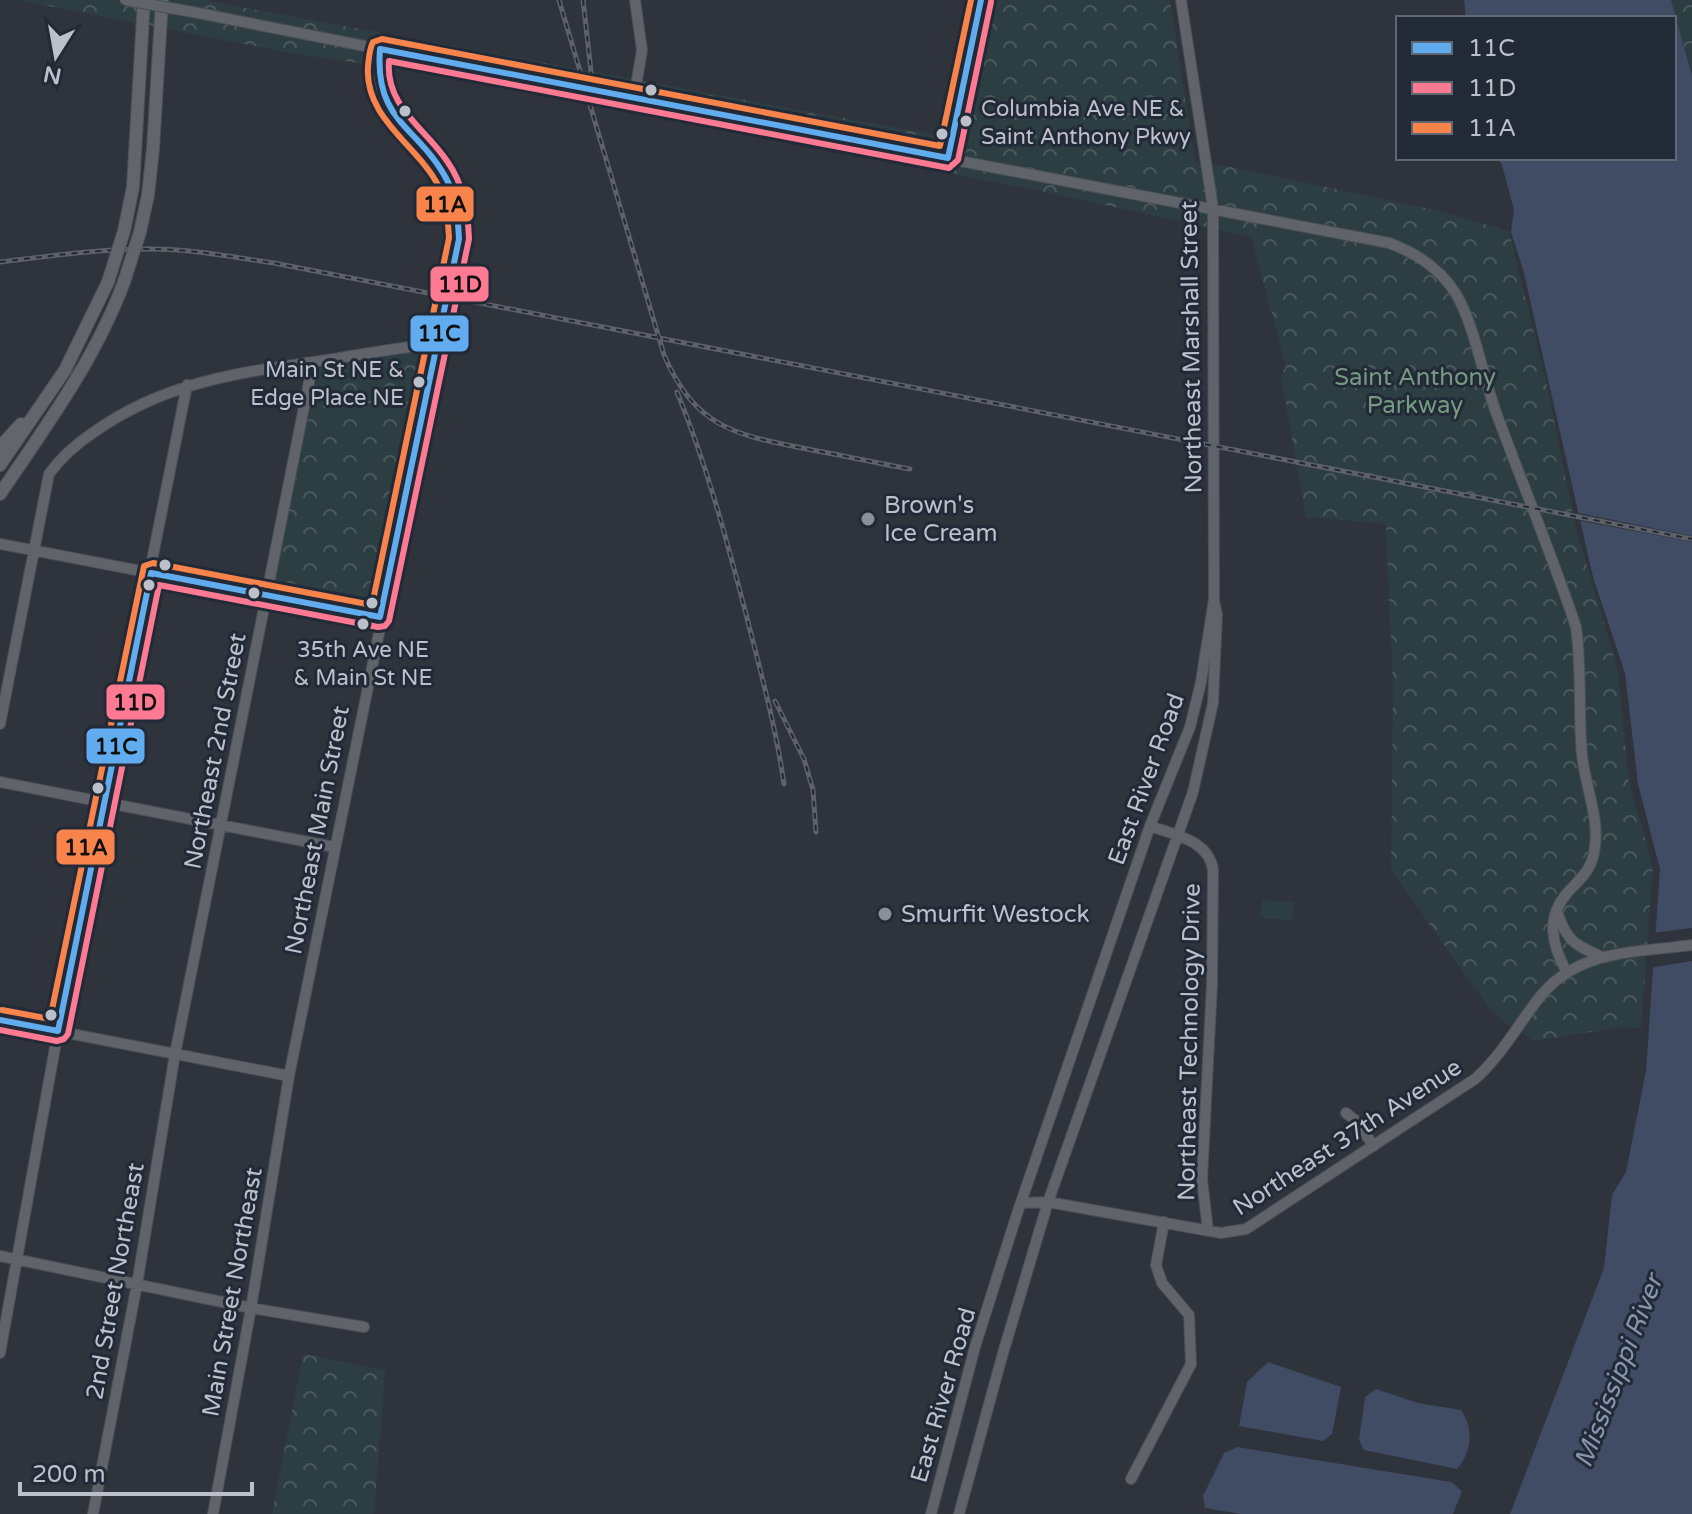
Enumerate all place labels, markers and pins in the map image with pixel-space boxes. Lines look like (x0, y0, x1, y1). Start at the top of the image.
unlabelled marker (643, 82, 659, 98)
place label: Columbia Ave NE & Saint Anthony Pkwy (981, 96, 1191, 150)
unlabelled marker (397, 103, 413, 119)
marker: Columbia Ave NE & Saint Anthony Pkwy (958, 113, 974, 129)
unlabelled marker (934, 126, 950, 142)
place label: Main St NE & Edge Place NE (250, 357, 404, 411)
marker: Main St NE & Edge Place NE (411, 374, 427, 390)
place label: Brown's Ice Cream (884, 491, 997, 548)
marker: Brown's Ice Cream (859, 510, 877, 528)
unlabelled marker (157, 557, 173, 573)
unlabelled marker (141, 577, 157, 593)
unlabelled marker (246, 585, 262, 601)
unlabelled marker (364, 595, 380, 611)
marker: 35th Ave NE & Main St NE (355, 616, 371, 632)
place label: 35th Ave NE & Main St NE (294, 637, 432, 691)
unlabelled marker (90, 780, 106, 796)
place label: Smurfit Westock (901, 900, 1090, 929)
marker: Smurfit Westock (876, 905, 894, 923)
unlabelled marker (43, 1007, 59, 1023)

